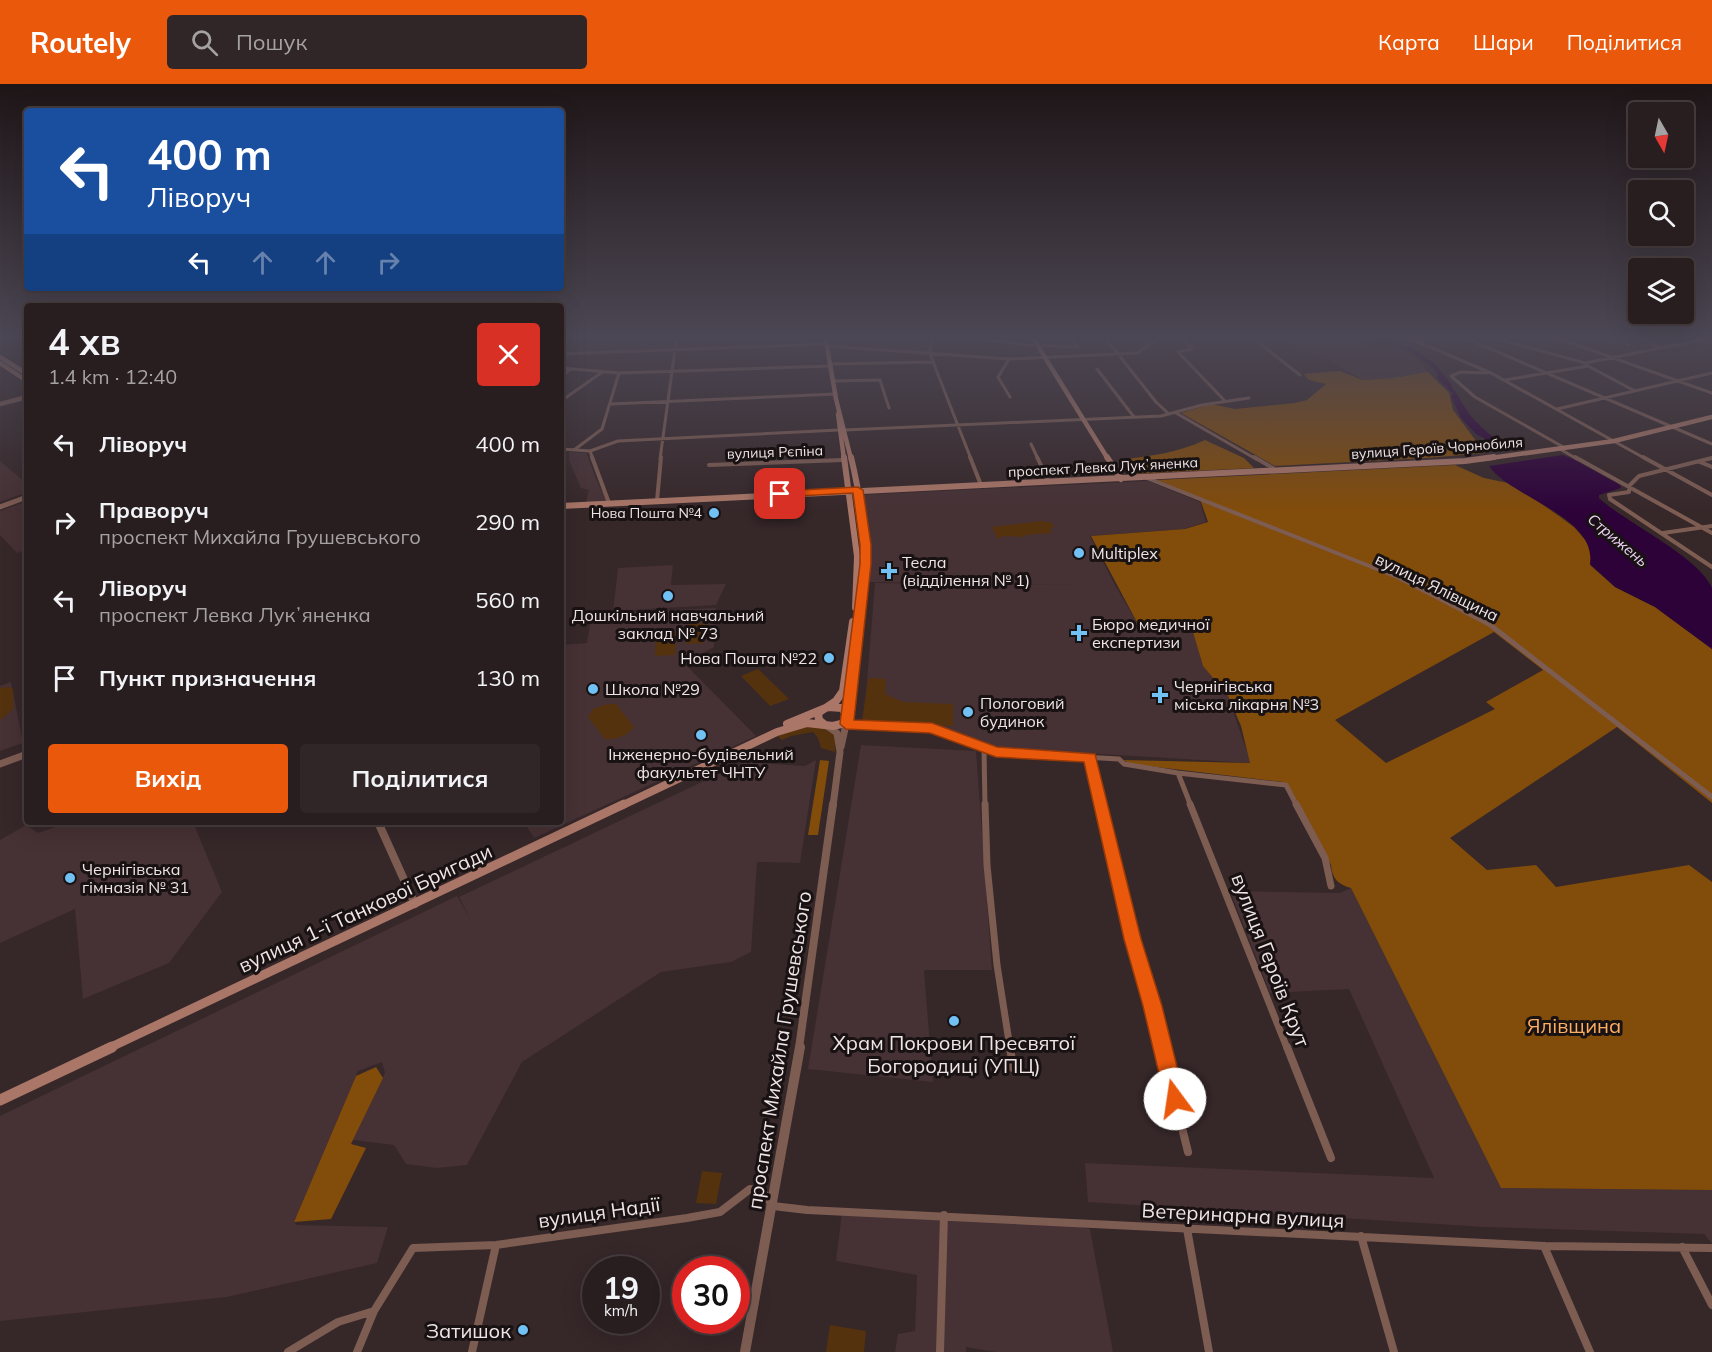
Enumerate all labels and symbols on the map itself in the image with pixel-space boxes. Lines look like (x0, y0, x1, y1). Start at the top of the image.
north arrow (1628, 102, 1694, 168)
street label: вулиця Героїв Чорнобиля (1351, 433, 1523, 463)
street label: вулиця Рєпіна (727, 441, 823, 463)
street label: проспект Левка Лукʼяненка (1008, 453, 1198, 481)
pin (754, 468, 805, 519)
place label: Нова Пошта №4 (591, 504, 703, 522)
marker: Нова Пошта №4 (707, 506, 721, 520)
water label: Стрижень (1584, 509, 1652, 571)
place label: Multiplex (1091, 543, 1158, 563)
marker: Multiplex (1072, 546, 1086, 560)
street label: вулиця Ялівщина (1372, 549, 1502, 625)
place label: Тесла (відділення № 1) (902, 552, 1030, 590)
marker: Тесла (відділення № 1) (880, 562, 898, 580)
marker: Дошкільний навчальний заклад № 73 (661, 589, 675, 603)
place label: Дошкільний навчальний заклад № 73 (572, 605, 764, 643)
place label: Бюро медичної експертизи (1092, 614, 1210, 652)
marker: Бюро медичної експертизи (1070, 624, 1088, 642)
place label: Нова Пошта №22 (680, 648, 817, 668)
marker: Нова Пошта №22 (822, 651, 836, 665)
place label: Чернігівська міська лікарня №3 (1174, 676, 1319, 714)
place label: Школа №29 (605, 679, 700, 699)
marker: Школа №29 (586, 682, 600, 696)
marker: Чернігівська міська лікарня №3 (1151, 686, 1169, 704)
place label: Пологовий будинок (980, 693, 1064, 731)
marker: Пологовий будинок (961, 705, 975, 719)
marker: Інженерно-будівельний факультет ЧНТУ (694, 728, 708, 742)
place label: Інженерно-будівельний факультет ЧНТУ (608, 744, 794, 782)
street label: вулиця 1-ї Танкової Бригади (234, 838, 496, 978)
place label: Чернігівська гімназія № 31 (82, 859, 189, 897)
street label: вулиця Героїв Крут (1226, 870, 1316, 1051)
marker: Чернігівська гімназія № 31 (63, 871, 77, 885)
street label: проспект Михайла Грушевського (741, 889, 817, 1211)
park label: Ялівщина (1527, 1013, 1621, 1038)
marker: Храм Покрови Пресвятої Богородиці (УПЦ) (947, 1014, 961, 1028)
place label: Храм Покрови Пресвятої Богородиці (УПЦ) (833, 1030, 1076, 1078)
position arrow (1143, 1067, 1207, 1131)
street label: вулиця Надії (536, 1191, 663, 1233)
street label: Ветеринарна вулиця (1141, 1197, 1345, 1233)
speed limit sign: 30 (672, 1256, 750, 1334)
place label: Затишок (426, 1318, 511, 1343)
marker: Затишок (516, 1323, 530, 1337)

